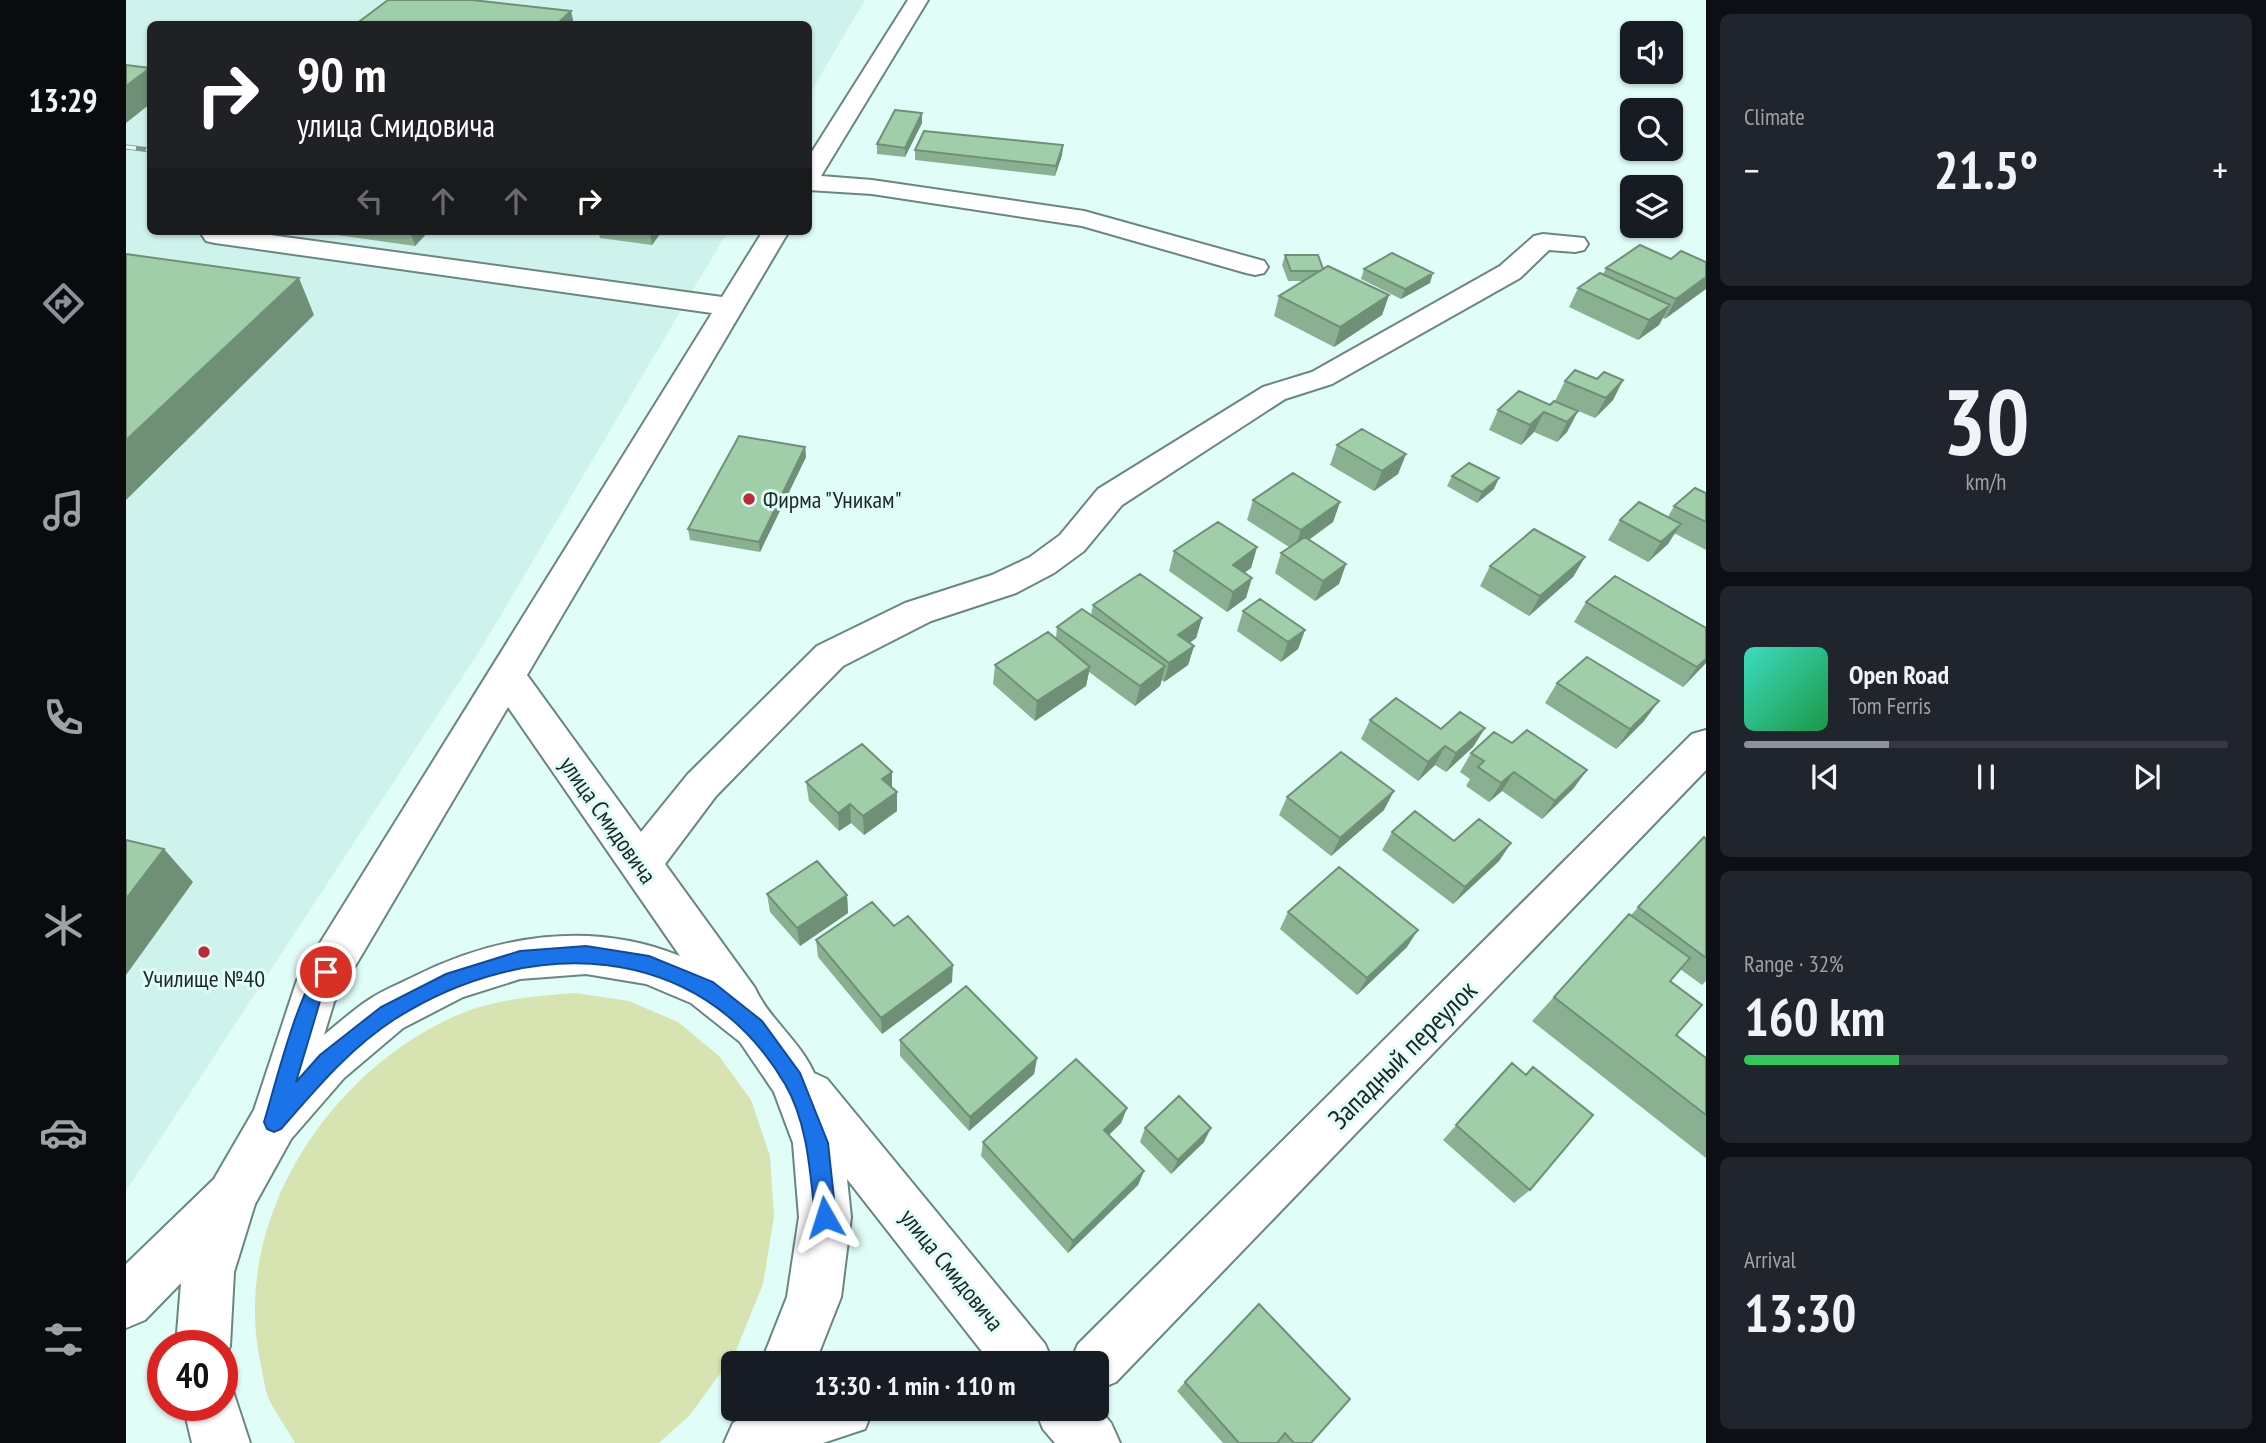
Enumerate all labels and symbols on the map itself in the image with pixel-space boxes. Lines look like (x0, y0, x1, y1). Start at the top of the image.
place label: Фирма "Уникам" (763, 484, 902, 515)
marker: Фирма "Уникам" (741, 491, 757, 507)
street label: улица Смидовича (553, 750, 663, 890)
pin (296, 942, 356, 1002)
marker: Училище №40 (196, 944, 212, 960)
place label: Училище №40 (143, 963, 265, 994)
street label: Западный переулок (1320, 972, 1484, 1136)
position arrow (788, 1180, 862, 1254)
street label: улица Смидовича (893, 1203, 1011, 1337)
speed limit sign: 40 (147, 1330, 238, 1421)

